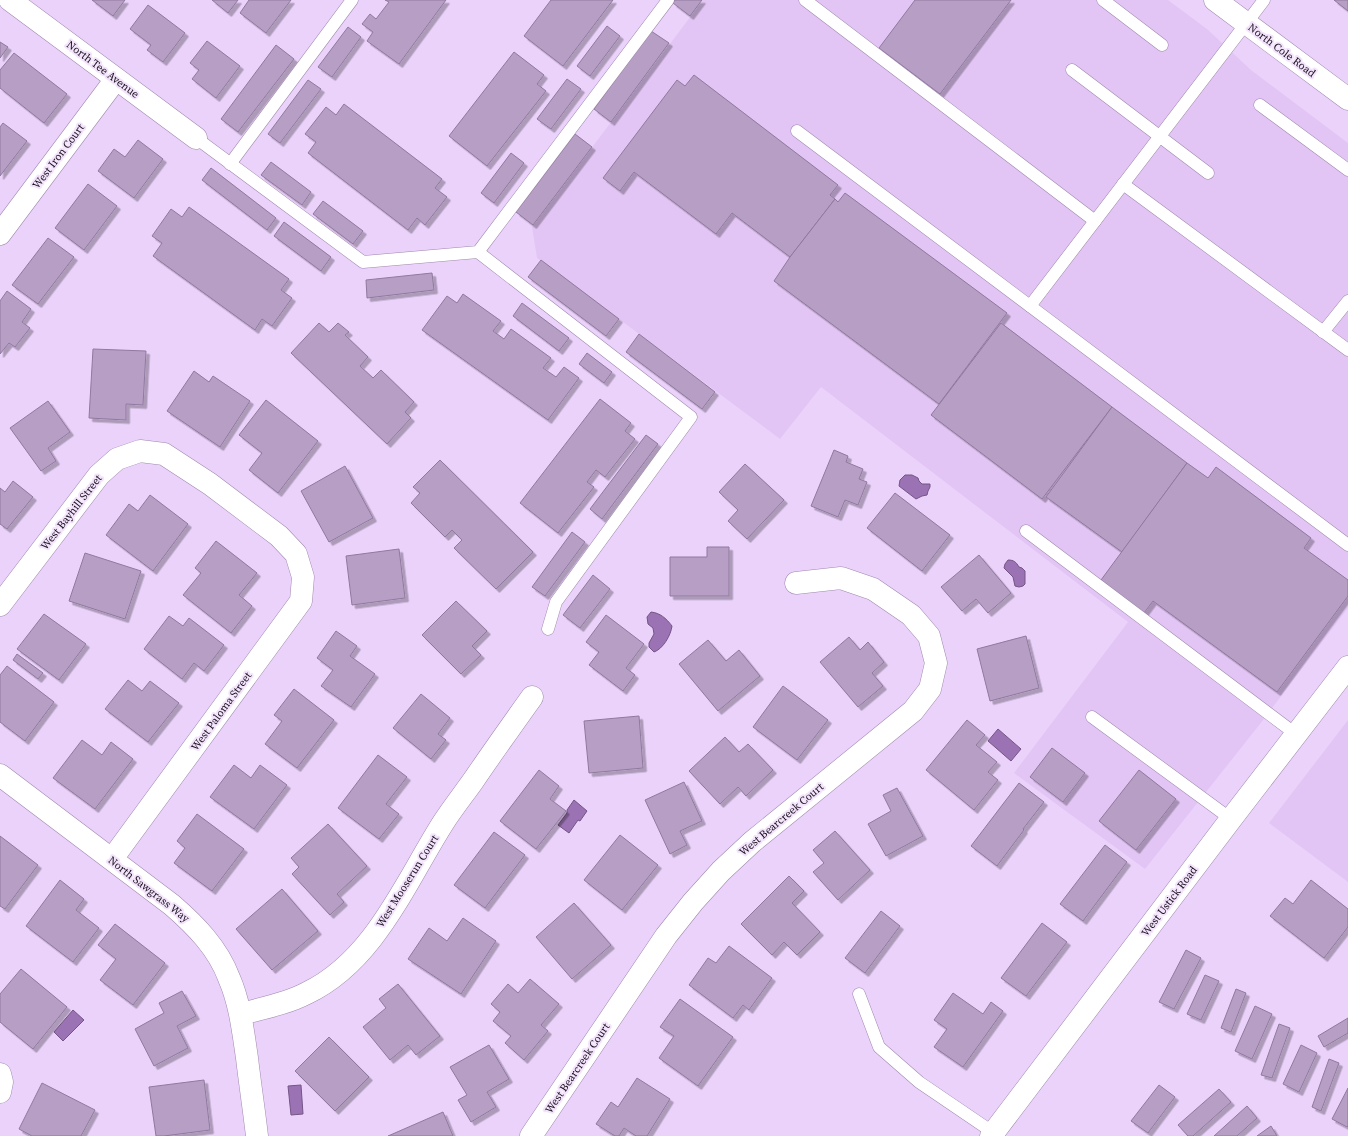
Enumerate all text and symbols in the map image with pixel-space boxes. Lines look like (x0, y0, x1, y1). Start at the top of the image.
street label: North Cole Road (1245, 20, 1319, 81)
street label: North Tee Avenue (63, 37, 142, 102)
street label: West Iron Court (29, 120, 88, 192)
street label: West Bayhill Street (37, 471, 106, 553)
street label: West Paloma Street (188, 668, 255, 754)
street label: West Bearcreek Court (736, 779, 827, 859)
street label: West Mooserun Court (373, 832, 442, 930)
street label: North Sawgrass Way (105, 853, 193, 926)
street label: West Ustick Road (1138, 863, 1201, 939)
street label: West Bearcreek Court (542, 1020, 614, 1116)

